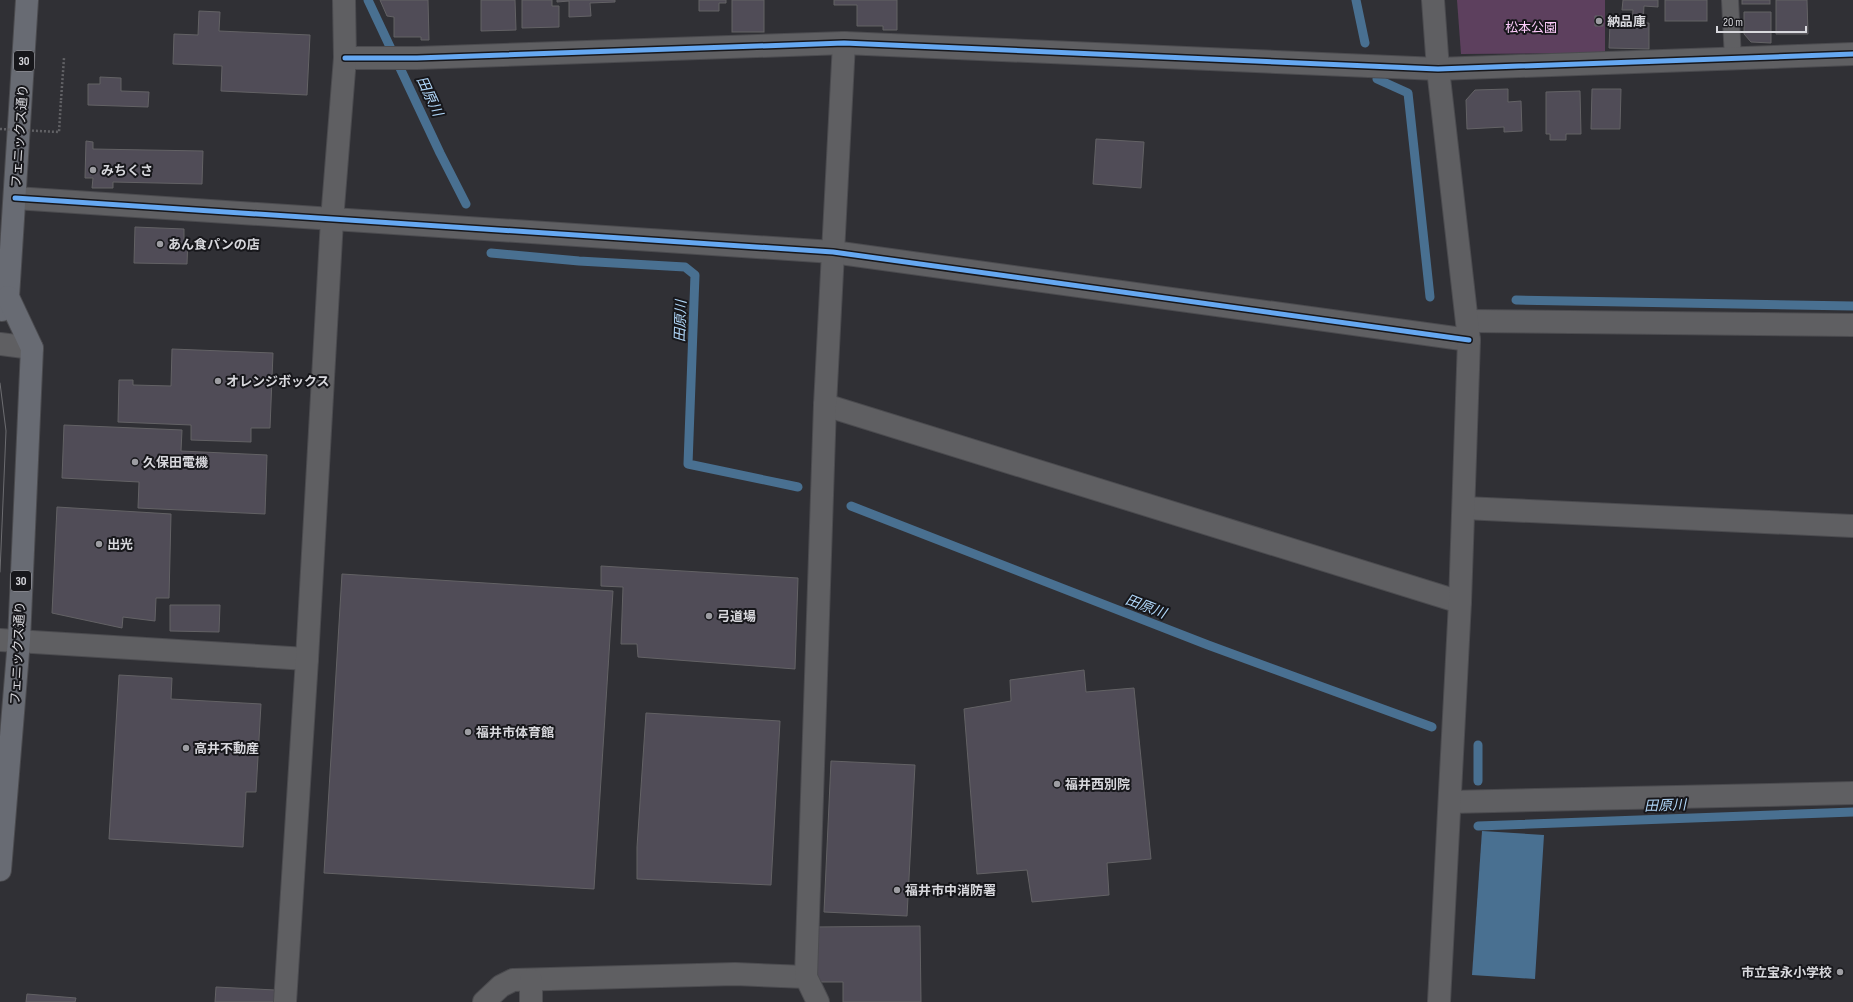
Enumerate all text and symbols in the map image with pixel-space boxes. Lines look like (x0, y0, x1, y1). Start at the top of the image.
scale bar (1717, 8, 1806, 34)
place label: 納品庫 (1607, 14, 1646, 30)
text: 20 m (1723, 15, 1743, 30)
marker: 納品庫 (1594, 16, 1604, 26)
park label: 松本公園 (1505, 20, 1557, 36)
road number: 30 (14, 51, 34, 71)
water label: 田原川 (413, 74, 447, 121)
street label: フェニックス通り (8, 84, 32, 188)
place label: みちくさ (101, 163, 153, 179)
marker: みちくさ (88, 165, 98, 175)
place label: あん食パンの店 (168, 237, 260, 253)
marker: あん食パンの店 (155, 239, 165, 249)
water label: 田原川 (671, 298, 690, 342)
place label: オレンジボックス (226, 374, 330, 390)
marker: オレンジボックス (213, 376, 223, 386)
place label: 久保田電機 (143, 455, 208, 471)
marker: 久保田電機 (130, 457, 140, 467)
place label: 出光 (107, 537, 133, 553)
marker: 出光 (94, 539, 104, 549)
road number: 30 (11, 571, 31, 591)
water label: 田原川 (1123, 591, 1170, 623)
street label: フェニックス通り (7, 601, 29, 705)
place label: 弓道場 (717, 609, 756, 625)
marker: 弓道場 (704, 611, 714, 621)
place label: 福井市体育館 (476, 725, 554, 741)
marker: 福井市体育館 (463, 727, 473, 737)
place label: 高井不動産 (194, 741, 259, 757)
marker: 高井不動産 (181, 743, 191, 753)
place label: 福井西別院 (1065, 777, 1130, 793)
marker: 福井西別院 (1052, 779, 1062, 789)
water label: 田原川 (1644, 796, 1688, 815)
place label: 福井市中消防署 (905, 883, 996, 899)
marker: 福井市中消防署 (892, 885, 902, 895)
place label: 市立宝永小学校 (1741, 965, 1832, 981)
marker: 市立宝永小学校 (1835, 967, 1845, 977)

